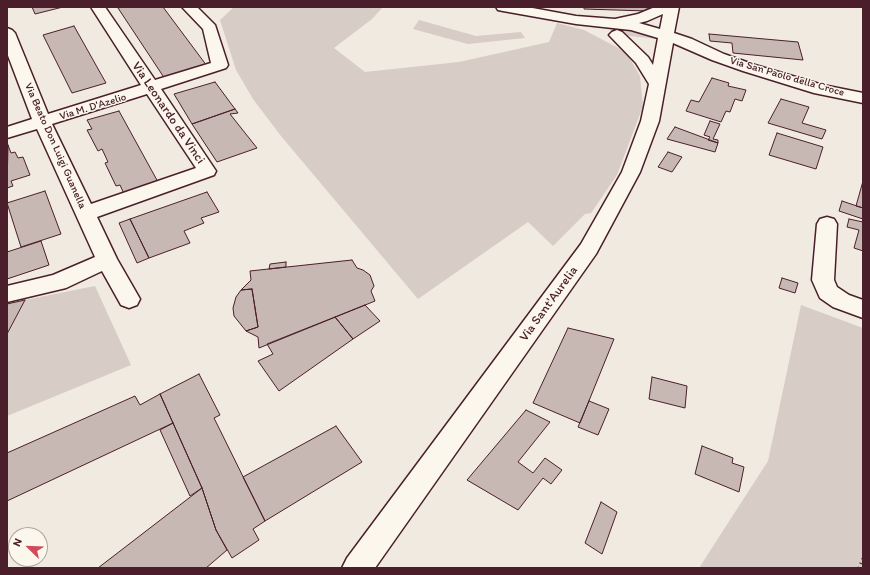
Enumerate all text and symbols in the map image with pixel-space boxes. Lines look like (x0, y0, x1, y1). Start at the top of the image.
street label: Via San Paolo della Croce (728, 54, 846, 100)
street label: Via Leonardo da Vinci (128, 59, 208, 167)
street label: Via Beato Don Luigi Guanella (21, 81, 89, 211)
street label: Via M. D'Azelio (58, 91, 128, 123)
street label: Via Sant'Aurelia (516, 263, 582, 345)
north arrow (8, 527, 48, 567)
text: N (10, 537, 25, 548)

